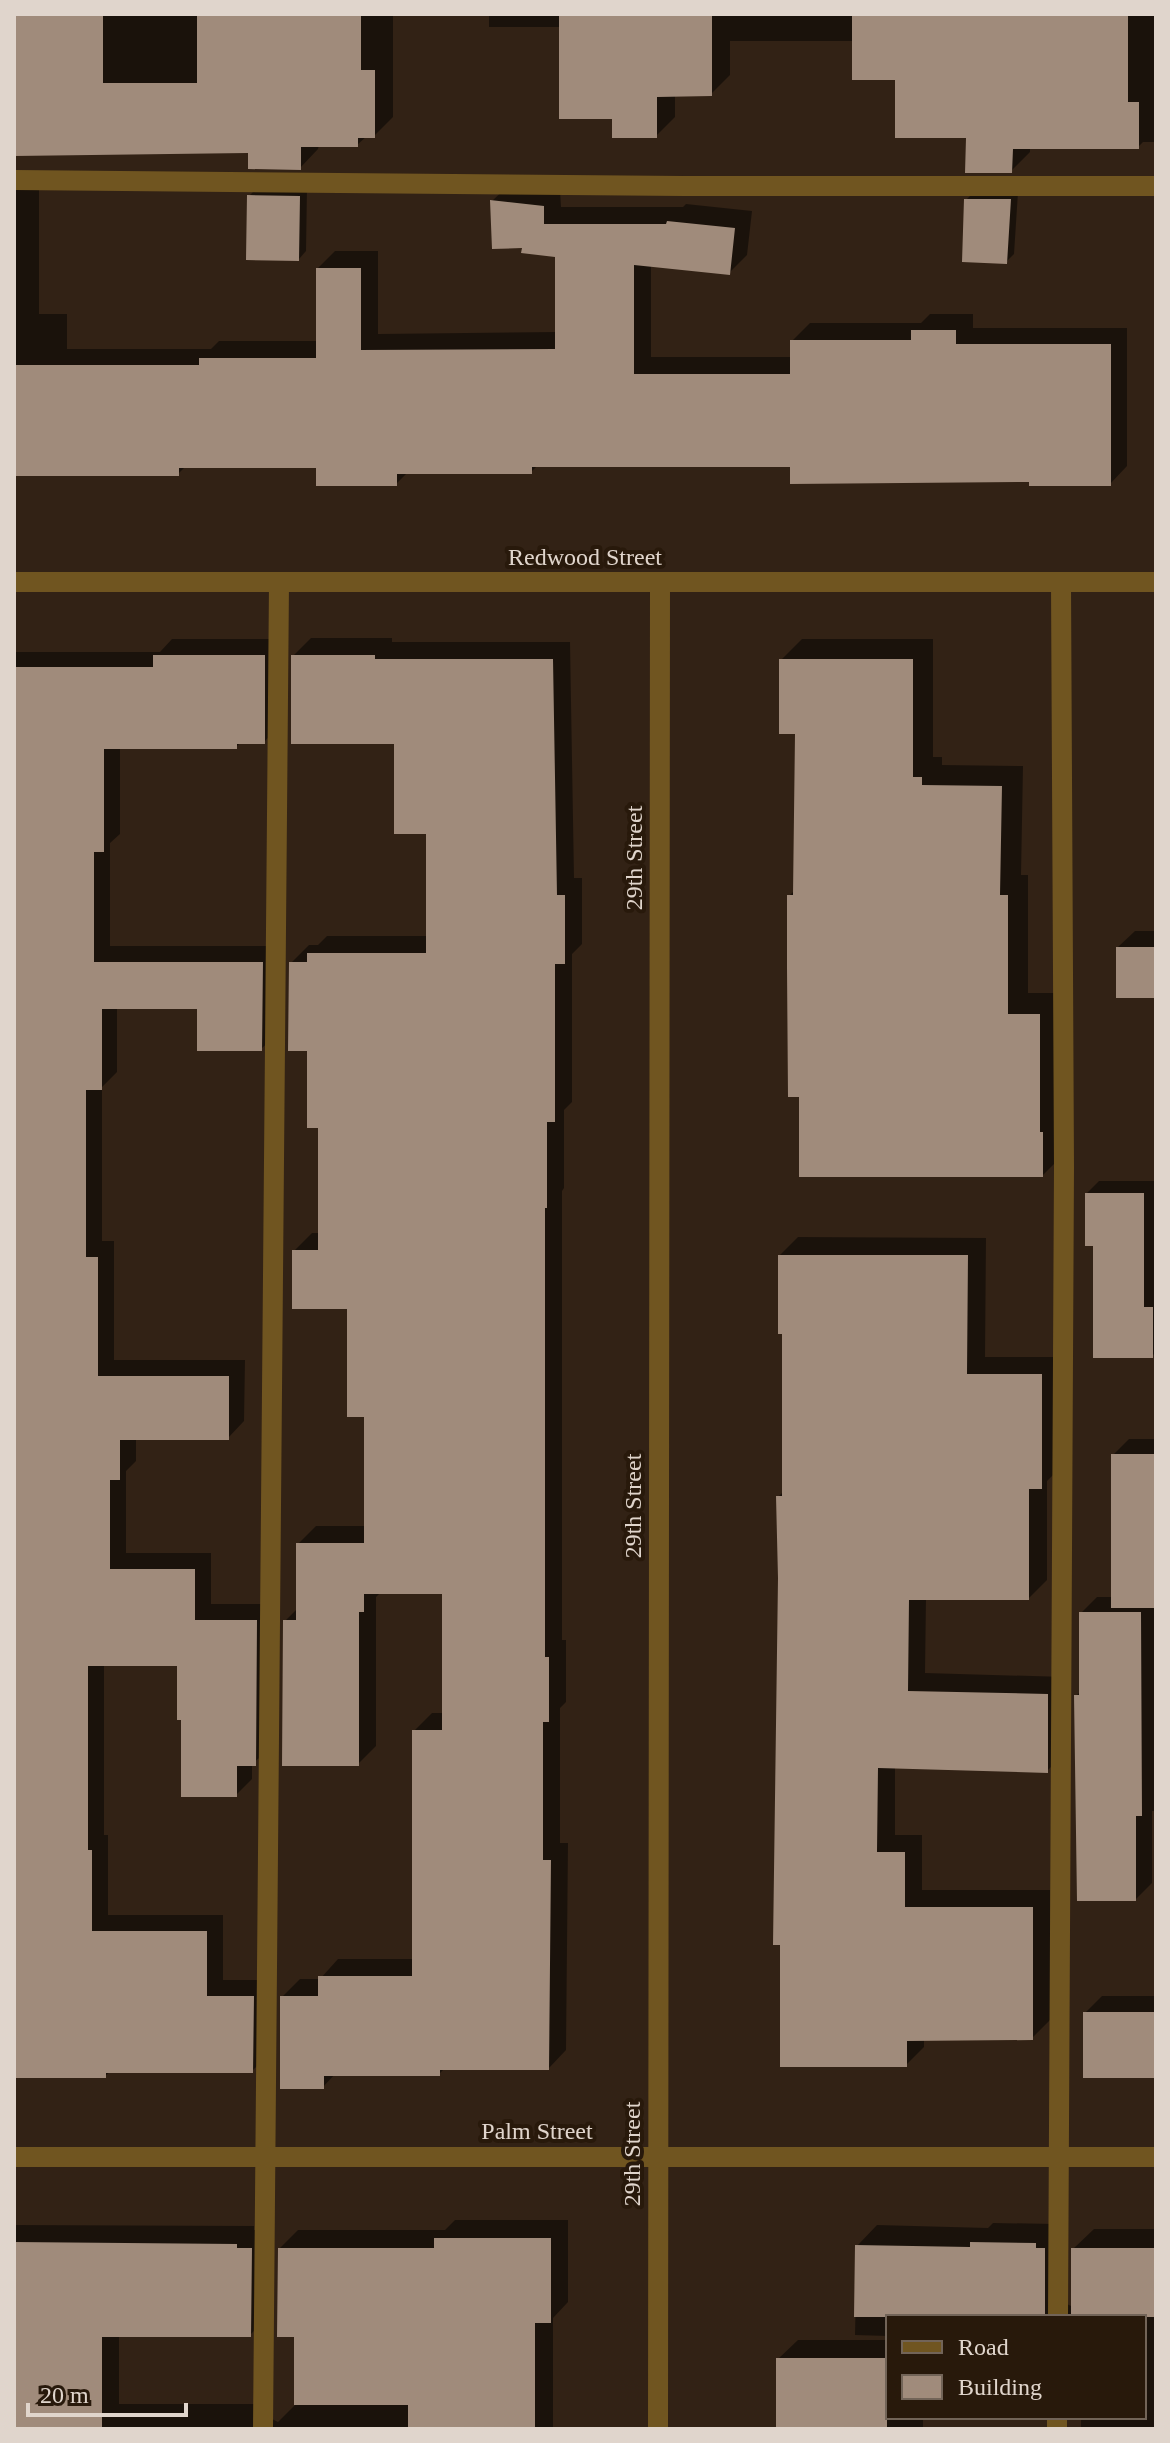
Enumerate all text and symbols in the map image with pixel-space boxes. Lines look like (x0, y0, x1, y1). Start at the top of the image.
street label: Redwood Street (508, 544, 662, 570)
street label: 29th Street (621, 805, 647, 910)
street label: 29th Street (620, 1453, 646, 1558)
street label: 29th Street (619, 2101, 645, 2206)
street label: Palm Street (481, 2118, 593, 2144)
legend (886, 2315, 1146, 2419)
text: Road (958, 2334, 1009, 2360)
scale bar (28, 2367, 186, 2417)
text: Building (958, 2374, 1042, 2400)
text: 20 m (40, 2382, 89, 2408)

